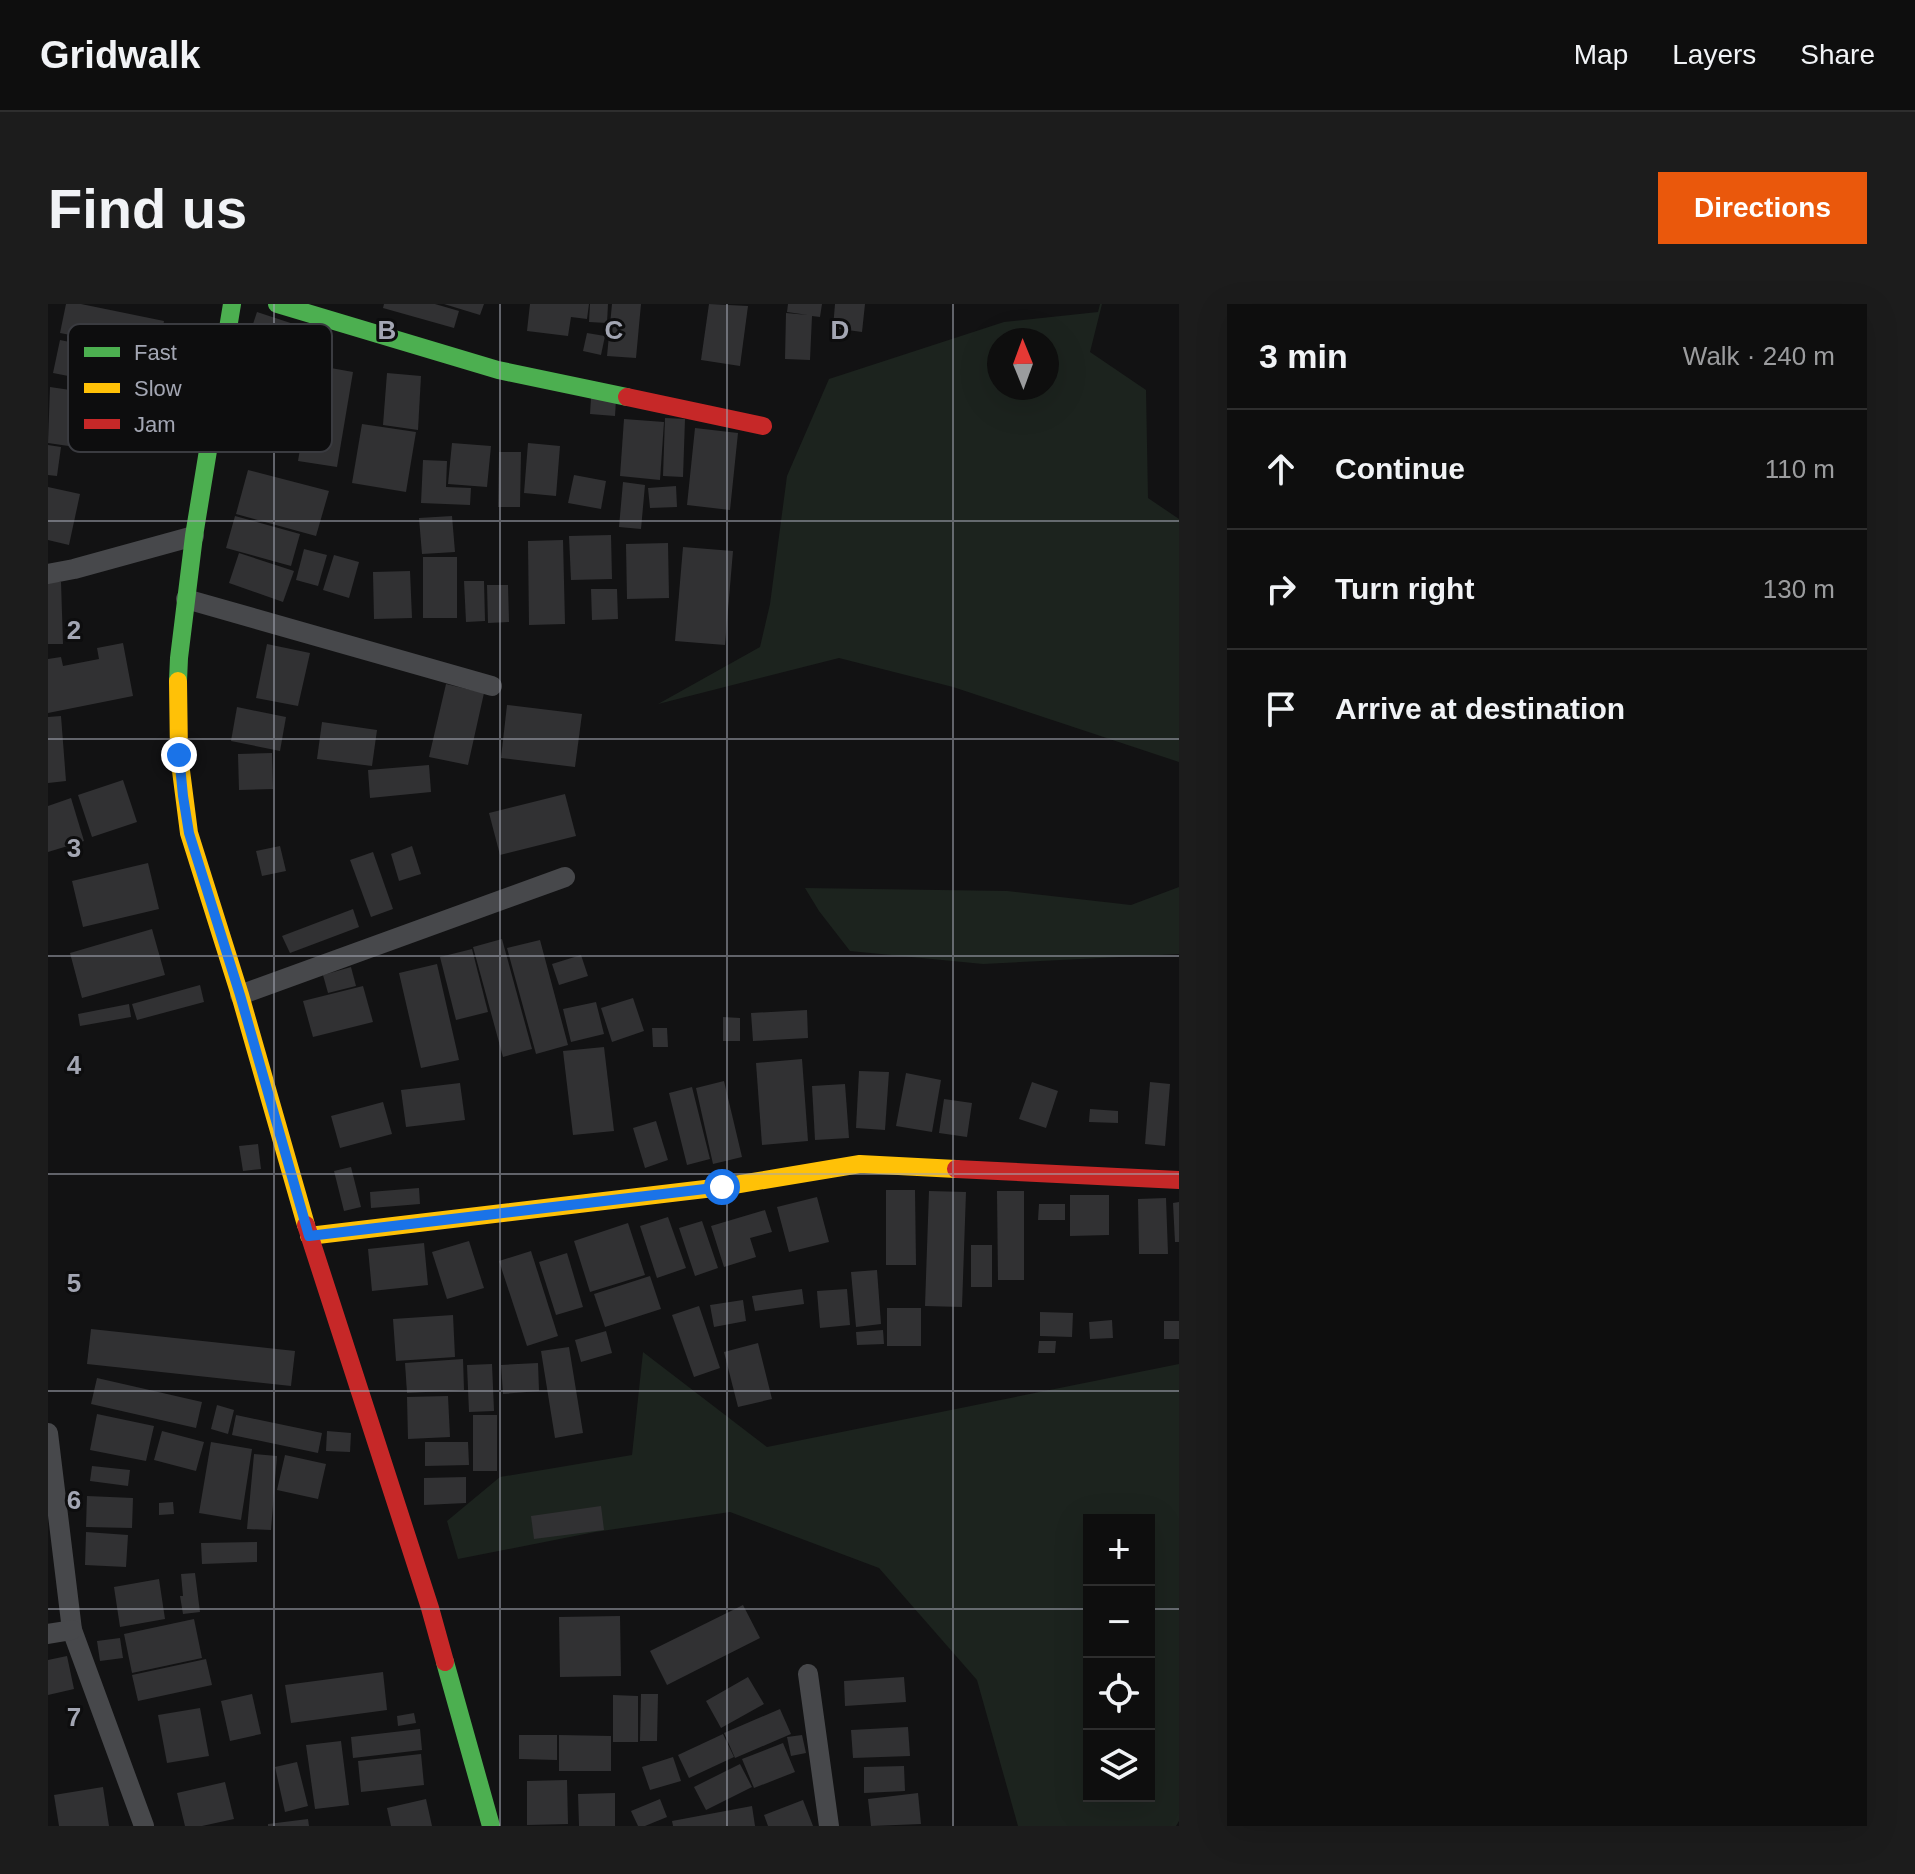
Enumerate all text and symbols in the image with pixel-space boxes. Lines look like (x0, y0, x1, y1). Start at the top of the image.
text: Gridwalk (40, 34, 201, 76)
text: Map (1574, 39, 1628, 70)
text: Layers (1672, 39, 1756, 70)
text: Share (1800, 39, 1875, 70)
button: Directions (1658, 172, 1867, 244)
text: Find us (48, 177, 247, 240)
text: B (378, 315, 396, 345)
text: C (605, 315, 624, 345)
text: D (831, 315, 849, 345)
legend (68, 324, 332, 452)
north arrow (987, 328, 1059, 400)
text: 3 min (1259, 337, 1348, 375)
text: Fast (134, 340, 177, 365)
text: Walk · 240 m (1683, 341, 1835, 371)
text: Slow (134, 376, 182, 401)
text: Jam (134, 412, 176, 437)
icon: ahead (1259, 447, 1303, 491)
text: Continue (1335, 452, 1465, 485)
text: 110 m (1765, 454, 1835, 484)
icon: right (1259, 567, 1303, 611)
text: Turn right (1335, 572, 1474, 605)
text: 130 m (1763, 574, 1835, 604)
text: 2 (67, 615, 81, 645)
icon: arrive (1259, 687, 1303, 731)
text: Arrive at destination (1335, 692, 1625, 725)
route end (161, 737, 197, 773)
text: 3 (67, 833, 81, 863)
text: 4 (67, 1050, 82, 1080)
route start (704, 1169, 740, 1205)
text: 5 (67, 1268, 81, 1298)
text: 6 (67, 1485, 81, 1515)
map controls (1083, 1514, 1155, 1802)
button: + (1083, 1514, 1155, 1586)
button: − (1083, 1586, 1155, 1658)
button: locate (1083, 1658, 1155, 1730)
text: 7 (67, 1702, 81, 1732)
button: layers (1083, 1730, 1155, 1802)

